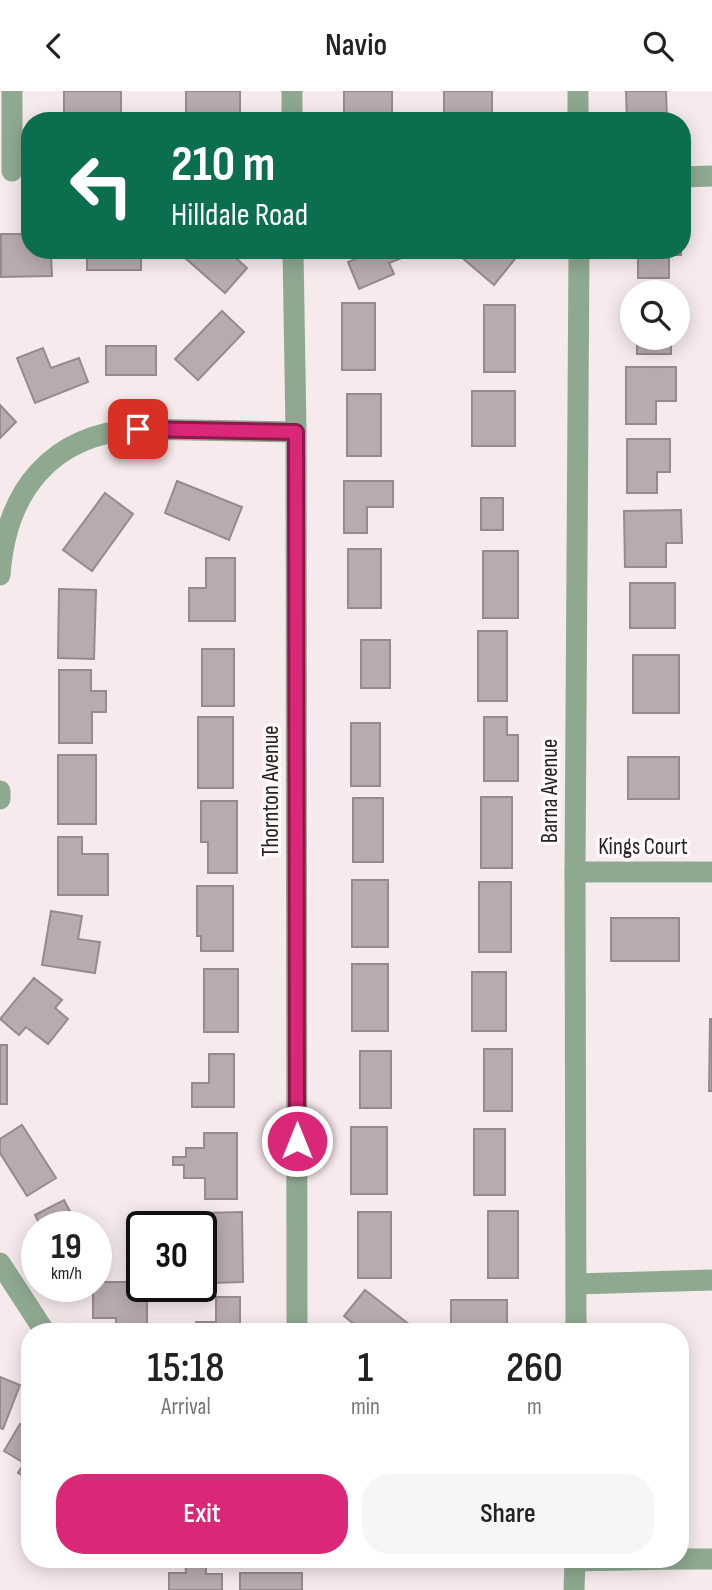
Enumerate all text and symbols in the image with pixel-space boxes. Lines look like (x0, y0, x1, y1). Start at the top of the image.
text: Navio (325, 26, 387, 65)
icon: back (35, 27, 73, 65)
icon: search (639, 27, 677, 65)
text: 210 m (171, 136, 275, 195)
icon: left (56, 140, 147, 231)
text: Hilldale Road (171, 196, 308, 235)
map controls (620, 280, 690, 350)
button: search (620, 280, 690, 350)
pin (108, 399, 168, 459)
icon: arrive (119, 410, 157, 448)
street label: Thornton Avenue (257, 725, 285, 857)
street label: Barna Avenue (536, 739, 564, 843)
street label: Kings Court (598, 833, 688, 861)
position arrow (260, 1104, 334, 1178)
speed limit sign: 30 (126, 1211, 217, 1302)
text: 19 (51, 1226, 82, 1269)
text: km/h (51, 1263, 82, 1284)
text: 15:18 (147, 1343, 225, 1394)
text: 1 (357, 1343, 373, 1394)
text: 260 (506, 1343, 563, 1394)
text: Arrival (161, 1393, 211, 1421)
text: min (351, 1393, 380, 1421)
text: m (527, 1393, 542, 1421)
button: Exit (56, 1474, 348, 1554)
button: Share (362, 1474, 654, 1554)

